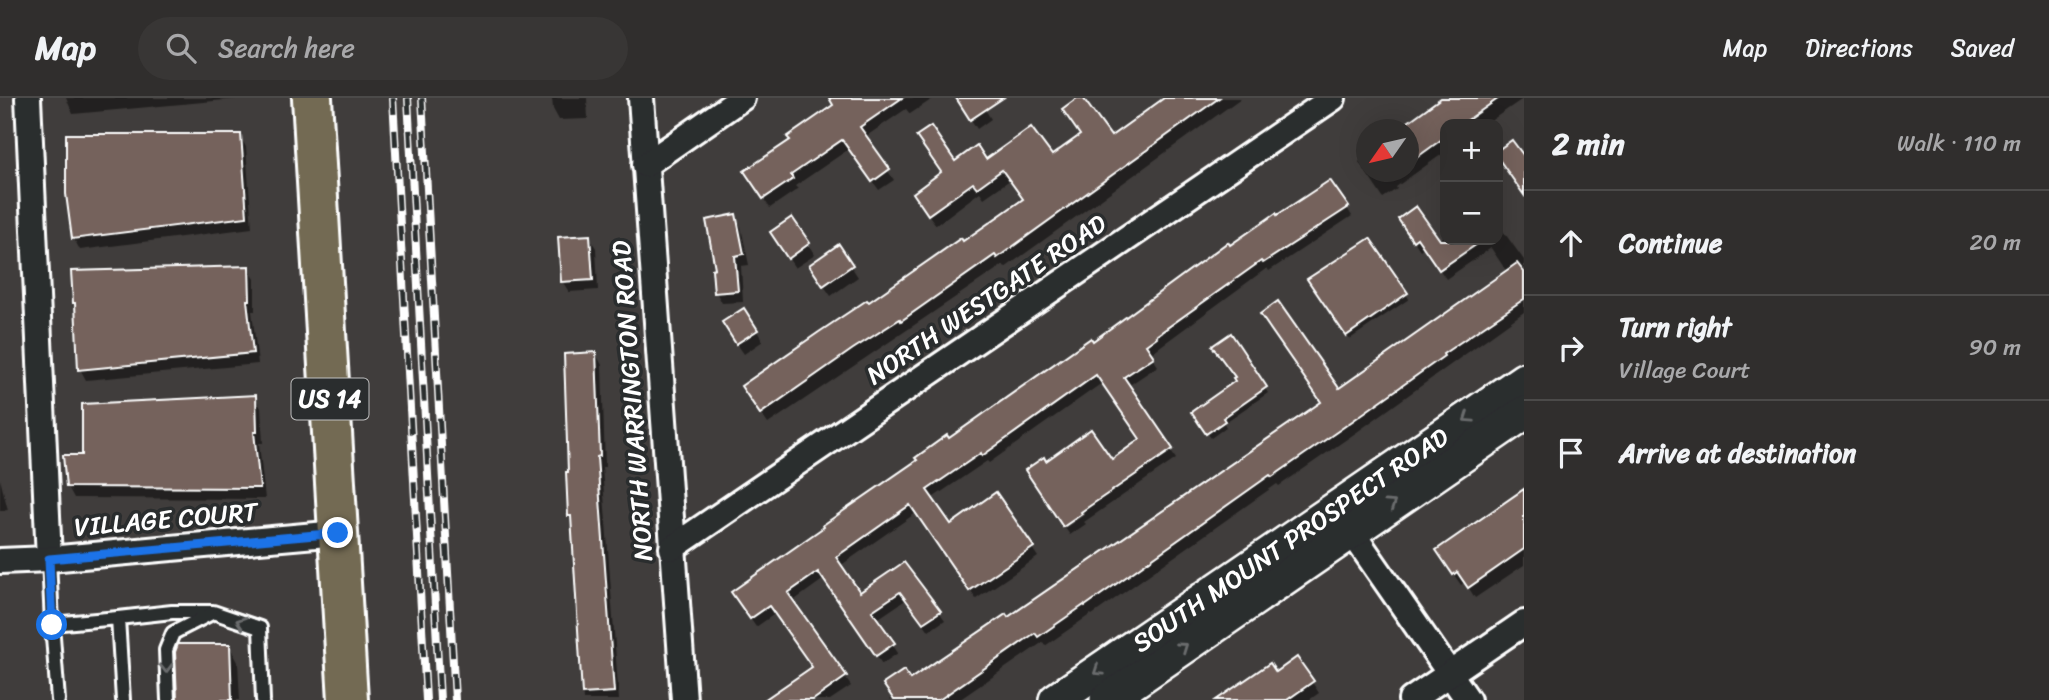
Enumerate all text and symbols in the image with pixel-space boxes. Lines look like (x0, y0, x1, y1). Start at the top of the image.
search box (138, 17, 628, 80)
text: Map (35, 19, 96, 77)
text: Search here (218, 25, 355, 71)
text: Map (1723, 27, 1767, 69)
text: Directions (1805, 27, 1913, 69)
text: Saved (1951, 27, 2014, 69)
icon: search (162, 29, 200, 67)
text: 2 min (1552, 117, 1625, 171)
north arrow (1356, 119, 1419, 182)
map controls (1440, 119, 1503, 245)
button: + (1440, 119, 1503, 182)
text: Walk · 110 m (1897, 123, 2021, 164)
button: − (1440, 182, 1503, 245)
street label: NORTH WESTGATE ROAD (856, 201, 1116, 397)
text: Continue (1619, 220, 1722, 266)
text: 20 m (1970, 222, 2021, 263)
icon: ahead (1552, 224, 1590, 262)
street label: NORTH WARRINGTON ROAD (598, 239, 666, 563)
text: Turn right (1619, 304, 1732, 350)
text: 90 m (1969, 327, 2021, 368)
icon: right (1552, 329, 1590, 367)
text: Village Court (1619, 350, 1750, 391)
road number: US 14 (292, 378, 368, 420)
one-way arrow (1463, 410, 1476, 422)
street label: SOUTH MOUNT PROSPECT ROAD (1122, 414, 1459, 665)
text: Arrive at destination (1619, 430, 1856, 476)
icon: arrive (1552, 434, 1590, 472)
street label: VILLAGE COURT (72, 488, 261, 550)
one-way arrow (1383, 500, 1396, 513)
route end (322, 517, 353, 548)
route start (36, 609, 67, 640)
one-way arrow (235, 615, 247, 630)
one-way arrow (1175, 643, 1188, 655)
one-way arrow (159, 663, 174, 674)
one-way arrow (1093, 663, 1106, 676)

